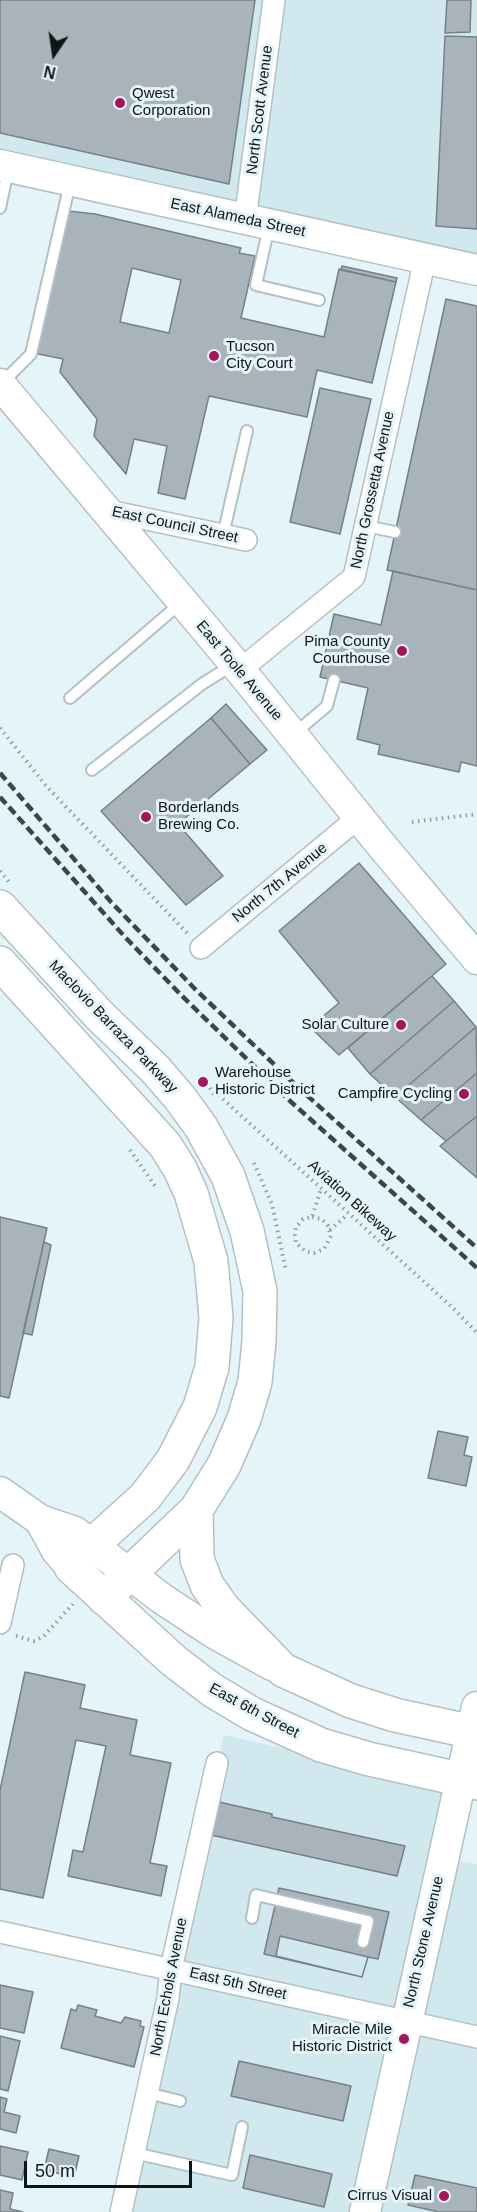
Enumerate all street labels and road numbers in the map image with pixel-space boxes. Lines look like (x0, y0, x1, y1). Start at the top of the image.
street label: North Scott Avenue (243, 44, 277, 176)
street label: East Alameda Street (169, 195, 307, 241)
street label: North Grossetta Avenue (347, 410, 399, 570)
street label: East Council Street (110, 503, 240, 547)
street label: East Toole Avenue (192, 617, 286, 725)
street label: North 7th Avenue (229, 839, 331, 927)
street label: Maclovio Barraza Parkway (45, 957, 181, 1097)
street label: Aviation Bikeway (304, 1156, 400, 1246)
street label: East 6th Street (206, 1680, 302, 1742)
street label: North Stone Avenue (400, 1874, 448, 2010)
street label: North Echols Avenue (147, 1916, 191, 2058)
street label: East 5th Street (188, 1964, 288, 2004)

